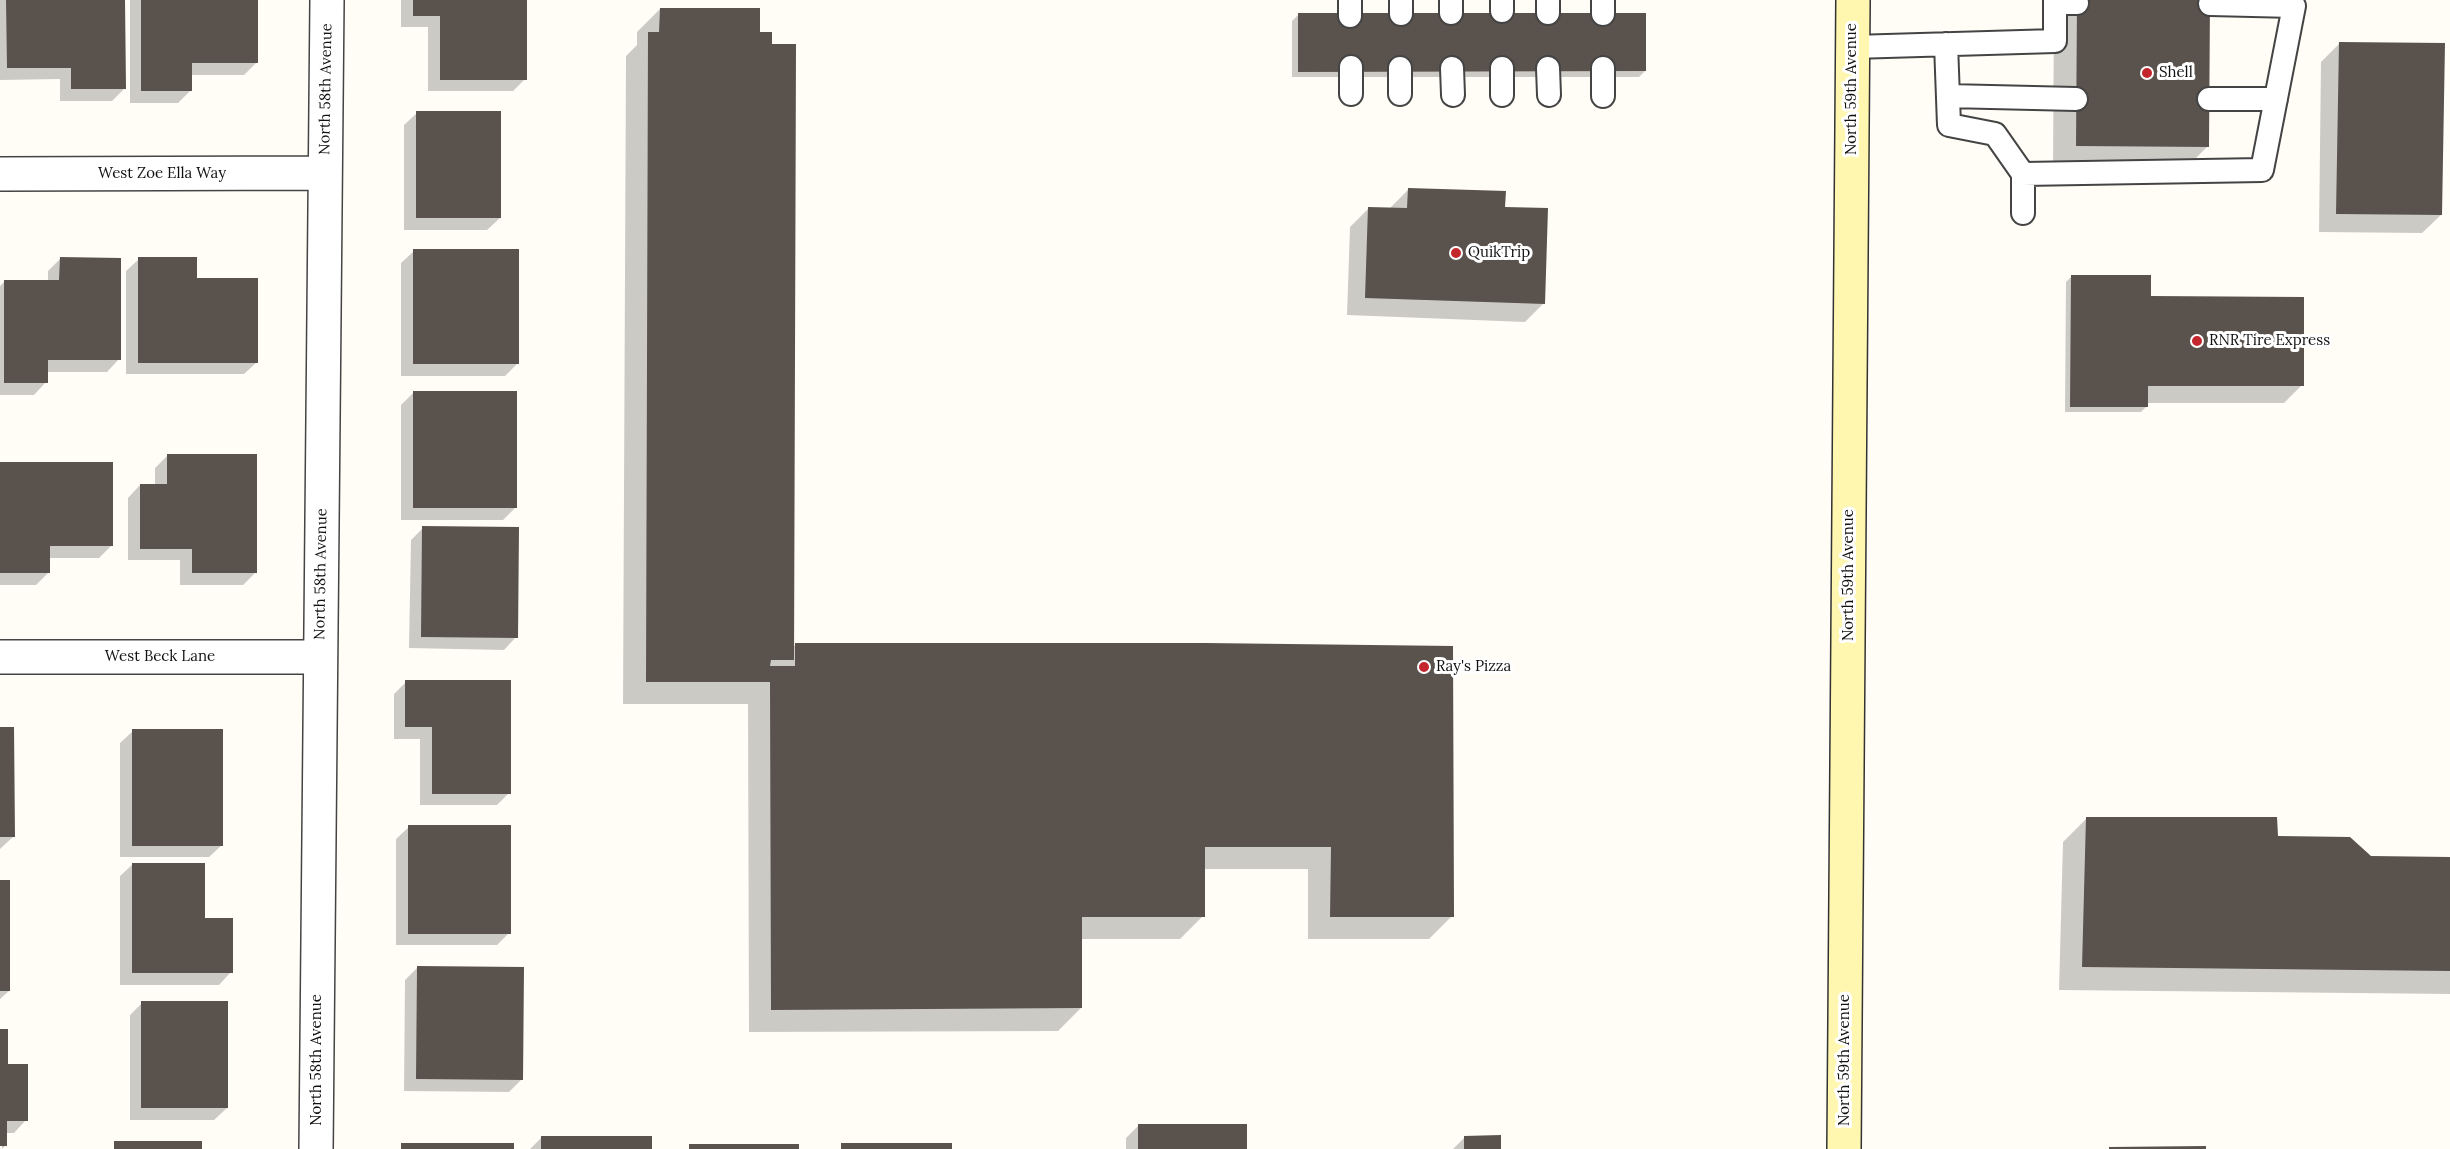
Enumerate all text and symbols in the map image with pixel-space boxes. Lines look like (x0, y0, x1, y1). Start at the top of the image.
street label: North 58th Avenue (316, 23, 336, 155)
street label: North 59th Avenue (1843, 23, 1861, 155)
place label: Shell (2159, 64, 2193, 82)
marker: Shell (2140, 66, 2154, 80)
street label: West Zoe Ella Way (98, 165, 226, 183)
place label: QuikTrip (1468, 244, 1530, 262)
marker: QuikTrip (1449, 246, 1463, 260)
place label: RNR Tire Express (2209, 332, 2330, 350)
marker: RNR Tire Express (2190, 334, 2204, 348)
street label: North 58th Avenue (311, 508, 331, 640)
street label: North 59th Avenue (1840, 509, 1858, 641)
street label: West Beck Lane (105, 648, 215, 666)
place label: Ray's Pizza (1436, 658, 1511, 676)
marker: Ray's Pizza (1417, 660, 1431, 674)
street label: North 58th Avenue (308, 994, 326, 1126)
street label: North 59th Avenue (1836, 994, 1854, 1126)

